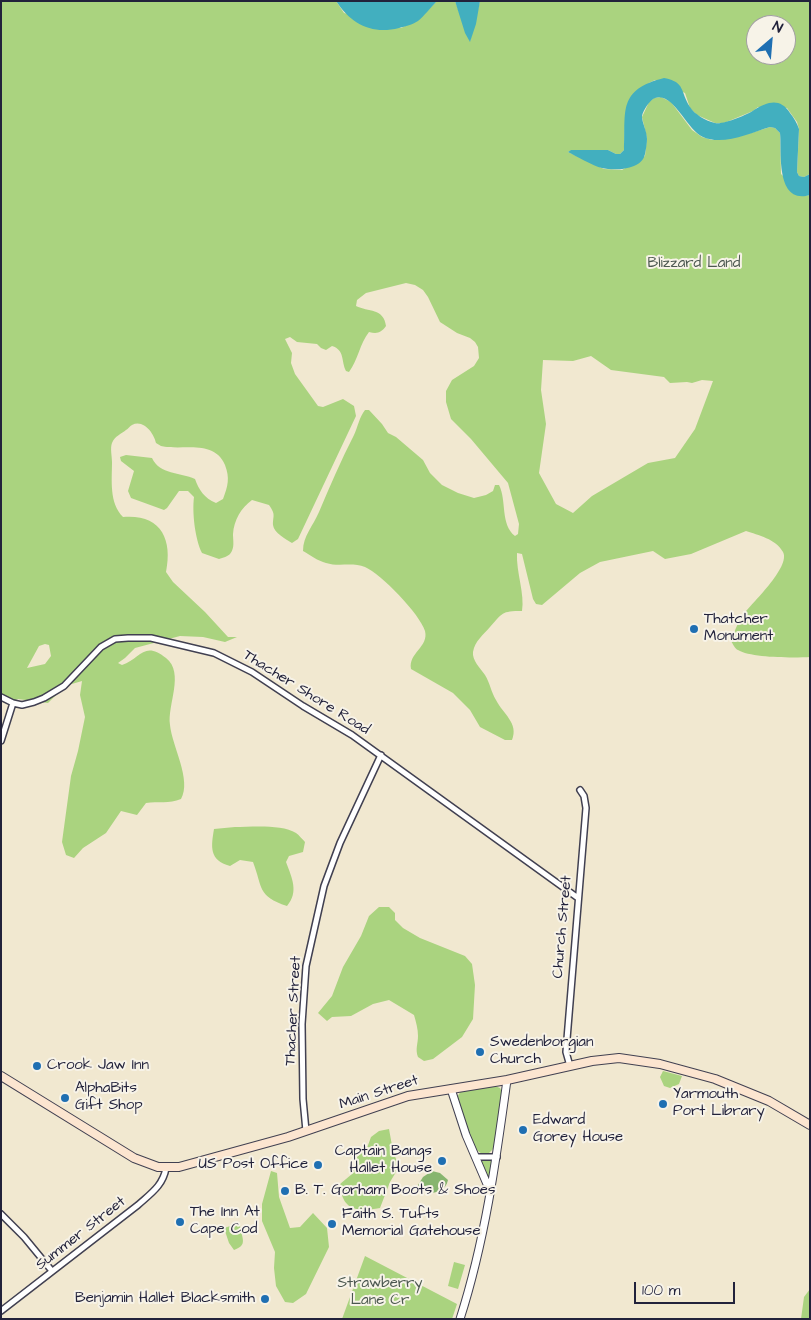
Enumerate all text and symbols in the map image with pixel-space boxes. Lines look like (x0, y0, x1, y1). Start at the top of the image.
north arrow (746, 15, 796, 65)
text: N (769, 17, 786, 38)
park label: Blizzard Land (648, 255, 740, 273)
place label: Thatcher Monument (704, 611, 773, 646)
marker: Thatcher Monument (688, 623, 700, 635)
street label: Thacher Shore Road (239, 647, 373, 739)
street label: Church Street (550, 875, 576, 979)
street label: Thacher Street (282, 956, 306, 1066)
place label: Swedenborgian Church (490, 1034, 593, 1069)
marker: Swedenborgian Church (474, 1046, 486, 1058)
place label: Crook Jaw Inn (47, 1057, 149, 1075)
marker: Crook Jaw Inn (31, 1060, 43, 1072)
street label: Main Street (337, 1072, 421, 1114)
place label: AlphaBits Gift Shop (75, 1080, 142, 1115)
place label: Yarmouth Port Library (673, 1086, 765, 1121)
marker: AlphaBits Gift Shop (59, 1092, 71, 1104)
marker: Yarmouth Port Library (657, 1098, 669, 1110)
place label: Edward Gorey House (533, 1112, 623, 1147)
marker: Edward Gorey House (517, 1124, 529, 1136)
place label: Captain Bangs Hallet House (335, 1143, 432, 1178)
marker: Captain Bangs Hallet House (436, 1155, 448, 1167)
place label: US Post Office (199, 1156, 308, 1174)
marker: US Post Office (312, 1159, 324, 1171)
place label: B. T. Gorham Boots & Shoes (295, 1182, 495, 1200)
marker: B. T. Gorham Boots & Shoes (279, 1185, 291, 1197)
street label: Summer Street (32, 1193, 130, 1275)
place label: The Inn At Cape Cod (190, 1204, 260, 1239)
place label: Faith S. Tufts Memorial Gatehouse (342, 1206, 481, 1241)
marker: The Inn At Cape Cod (174, 1216, 186, 1228)
marker: Faith S. Tufts Memorial Gatehouse (326, 1218, 338, 1230)
scale bar (636, 1272, 737, 1304)
park label: Strawberry Lane Cr (337, 1275, 423, 1310)
text: 100 m (642, 1280, 681, 1301)
place label: Benjamin Hallet Blacksmith (75, 1290, 255, 1308)
marker: Benjamin Hallet Blacksmith (259, 1293, 271, 1305)

